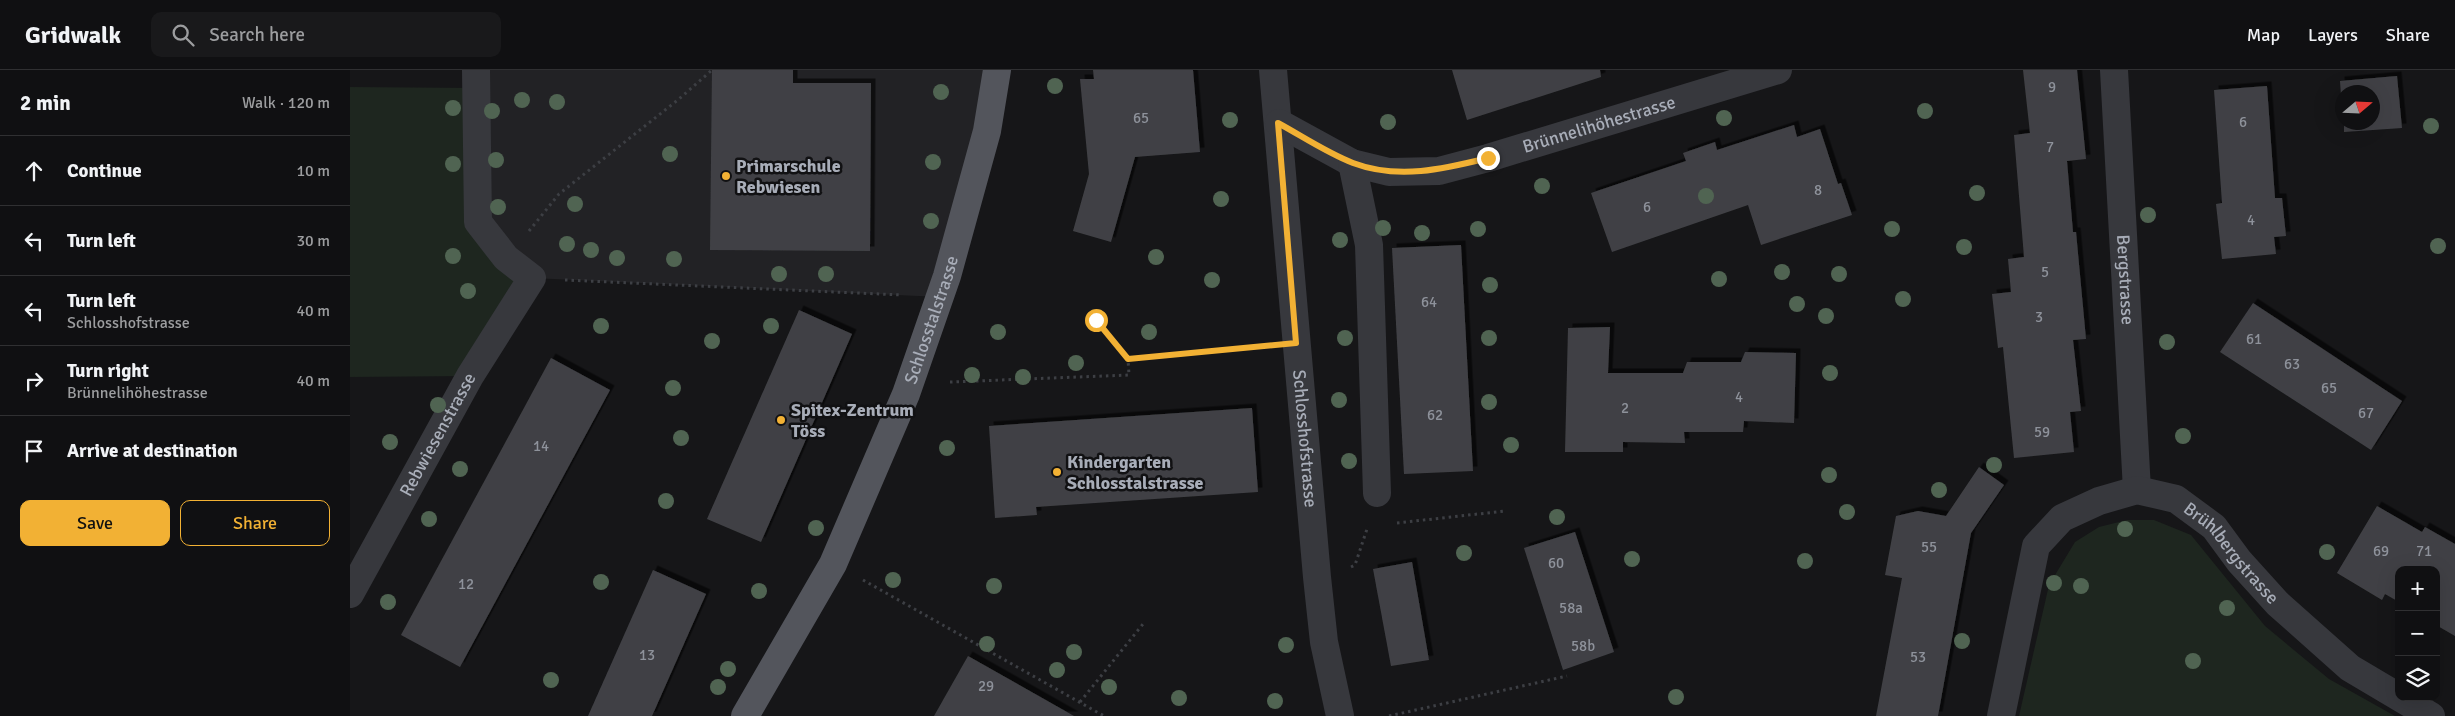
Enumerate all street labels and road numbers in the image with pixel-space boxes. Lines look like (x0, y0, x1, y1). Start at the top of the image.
street label: Brünnelihöhestrasse (1520, 91, 1678, 158)
street label: Bergstrasse (2112, 234, 2139, 325)
street label: Schlosstalstrasse (899, 253, 963, 387)
street label: Rebwiesenstrasse (395, 369, 481, 500)
street label: Schlosshofstrasse (1288, 369, 1322, 508)
street label: Brühlbergstrasse (2179, 497, 2284, 609)

